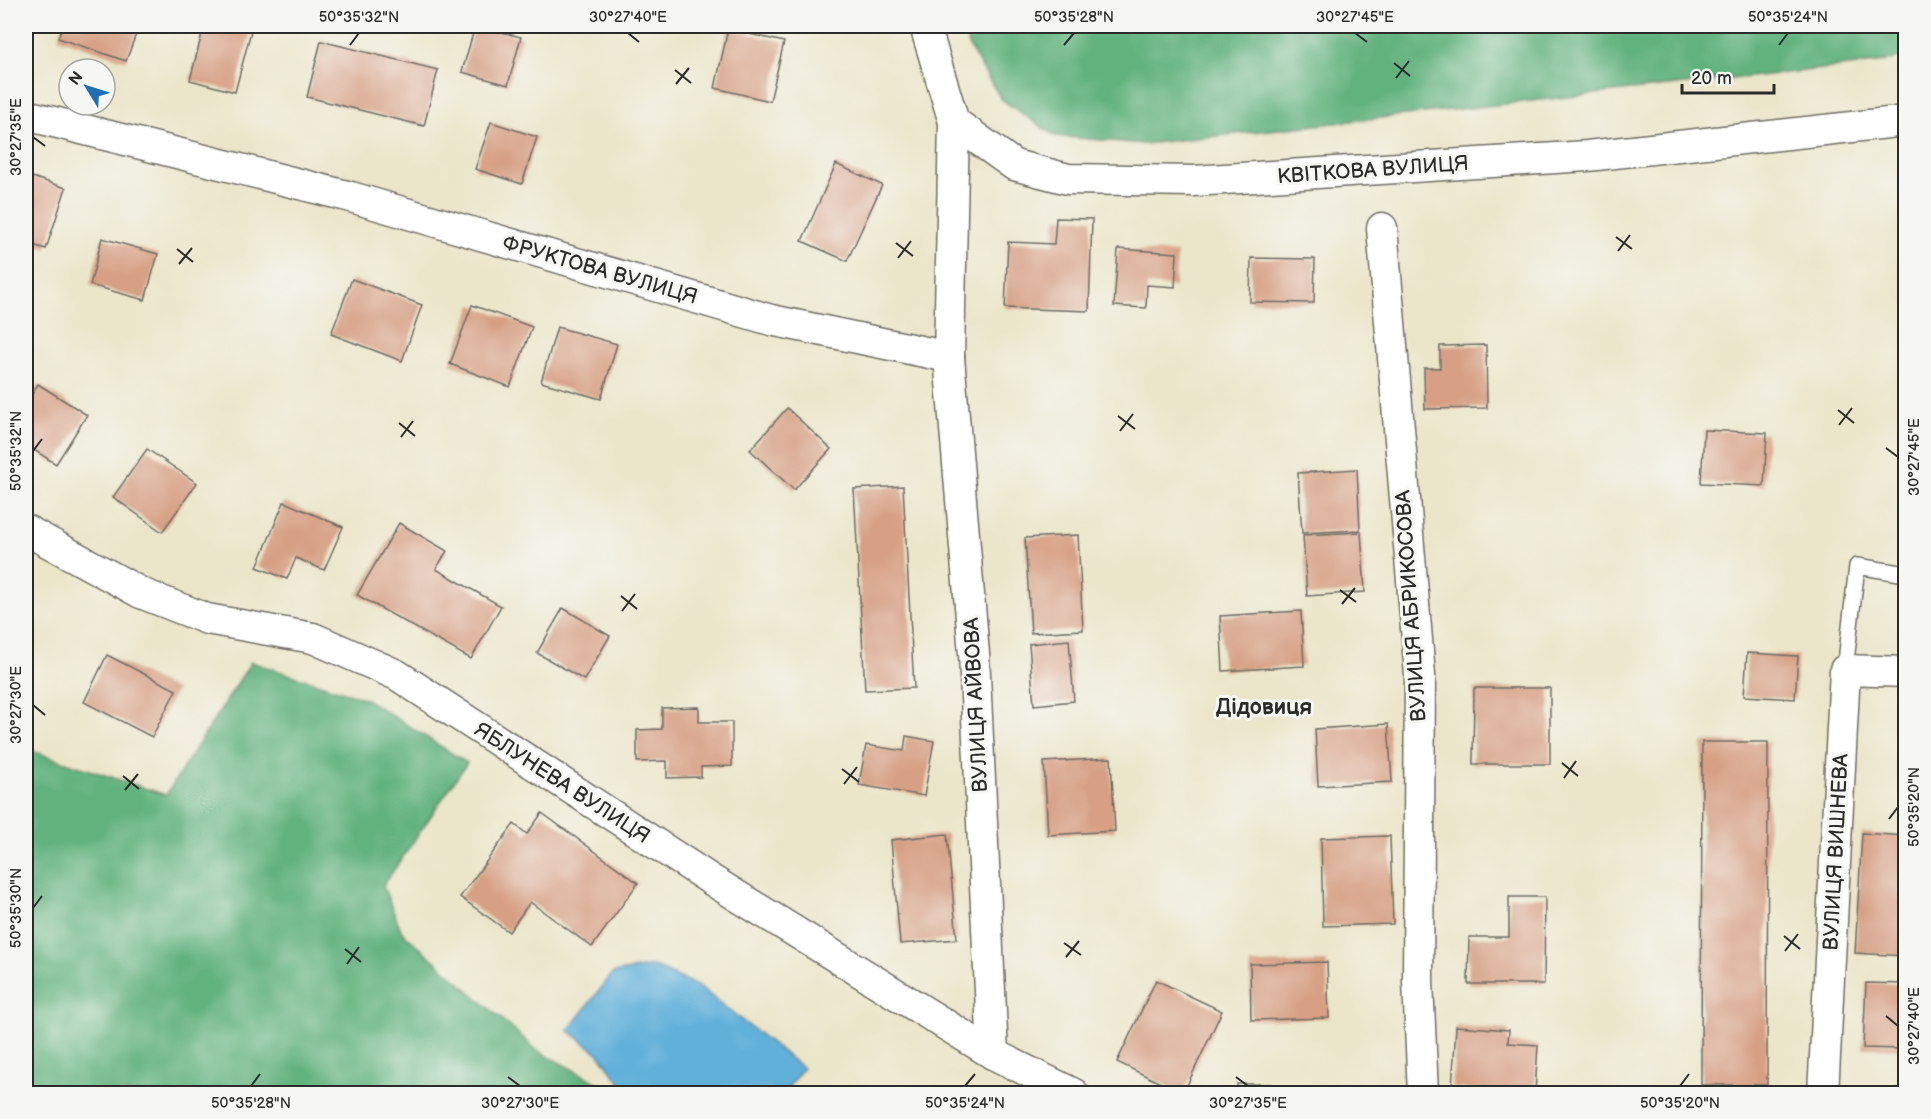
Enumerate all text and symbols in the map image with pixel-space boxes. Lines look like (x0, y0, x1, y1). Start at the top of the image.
text: 50°35'32"N (319, 8, 399, 27)
text: 30°27'40"E (589, 8, 667, 27)
text: 50°35'28"N (1034, 8, 1114, 27)
text: 30°27'45"E (1316, 8, 1394, 27)
text: 50°35'24"N (1748, 8, 1828, 27)
north arrow (57, 57, 117, 117)
scale bar (1682, 57, 1774, 95)
text: N (65, 68, 88, 89)
text: 20 m (1691, 68, 1732, 89)
text: 30°27'35"E (7, 98, 26, 176)
street label: КВІТКОВА ВУЛИЦЯ (1276, 151, 1470, 189)
street label: ФРУКТОВА ВУЛИЦЯ (500, 230, 700, 310)
text: 50°35'32"N (7, 411, 26, 491)
text: 30°27'45"E (1905, 418, 1924, 496)
street label: ВУЛИЦЯ АБРИКОСОВА (1390, 489, 1432, 723)
street label: ВУЛИЦЯ АЙВОВА (959, 617, 993, 793)
text: 30°27'30"E (7, 666, 26, 744)
district label: Дідовиця (1216, 694, 1312, 721)
street label: ЯБЛУНЕВА ВУЛИЦЯ (470, 717, 654, 849)
street label: ВУЛИЦЯ ВИШНЕВА (1818, 753, 1854, 951)
text: 50°35'20"N (1905, 767, 1924, 847)
text: 50°35'30"N (7, 868, 26, 948)
text: 30°27'40"E (1905, 987, 1924, 1065)
text: 50°35'28"N (211, 1094, 291, 1113)
text: 30°27'30"E (481, 1094, 559, 1113)
text: 50°35'24"N (925, 1094, 1005, 1113)
text: 30°27'35"E (1209, 1094, 1287, 1113)
text: 50°35'20"N (1640, 1094, 1720, 1113)

